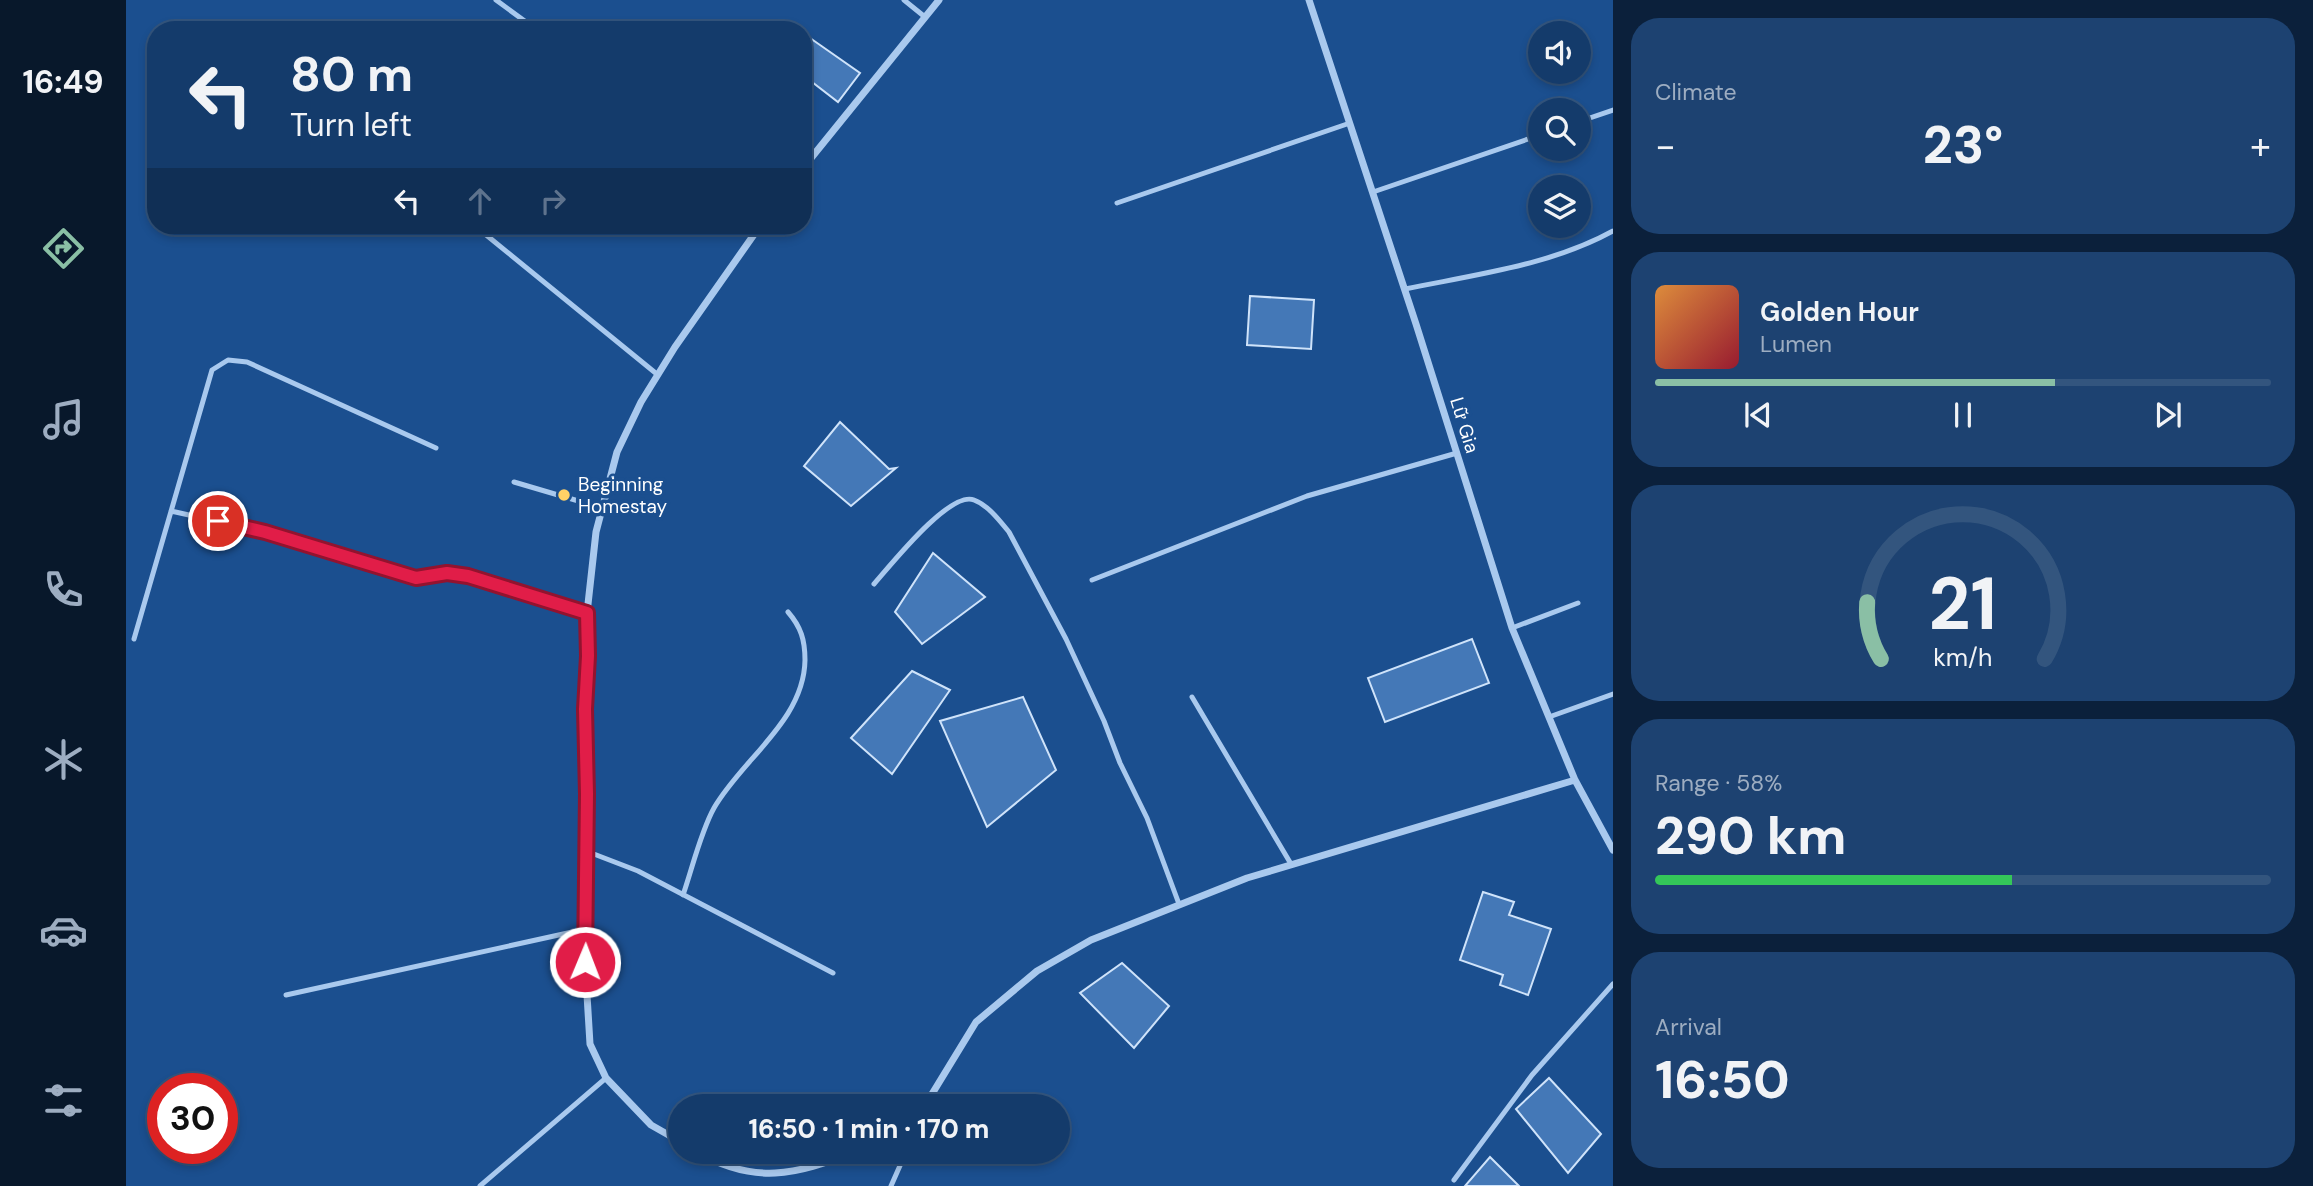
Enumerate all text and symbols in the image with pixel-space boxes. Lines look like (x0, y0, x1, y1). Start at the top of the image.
map controls (1528, 21, 1591, 238)
button: sound (1528, 21, 1591, 84)
text: 80 m (290, 42, 413, 106)
icon: left (175, 49, 266, 140)
text: 16:49 (22, 61, 104, 103)
text: Climate (1655, 77, 1737, 107)
button: search (1528, 98, 1591, 161)
text: Turn left (290, 104, 412, 146)
text: 23° (1923, 111, 2003, 179)
text: − (1655, 121, 1676, 171)
text: + (2250, 121, 2271, 171)
button: layers (1528, 175, 1591, 238)
icon: left (388, 182, 426, 220)
icon: ahead (461, 182, 499, 220)
icon: right (534, 182, 572, 220)
icon: directions (39, 224, 88, 273)
text: Golden Hour (1760, 295, 1919, 329)
text: Lumen (1760, 329, 1832, 359)
street label: Lữ Gia (1444, 394, 1485, 456)
icon: music (39, 395, 88, 444)
icon: previous (1739, 396, 1777, 434)
icon: pause (1944, 396, 1982, 434)
icon: next (2149, 396, 2187, 434)
place label: Beginning Homestay (578, 472, 668, 519)
marker: Beginning Homestay (556, 487, 572, 503)
pin (188, 491, 248, 551)
icon: arrive (199, 502, 237, 540)
text: 21 (1929, 557, 1997, 652)
icon: phone (39, 565, 88, 614)
text: km/h (1933, 641, 1993, 674)
icon: climate (39, 735, 88, 784)
text: Range · 58% (1655, 768, 1782, 798)
text: 290 km (1655, 802, 1846, 870)
icon: car (39, 906, 88, 955)
position arrow (548, 925, 622, 999)
text: Arrival (1655, 1012, 1722, 1042)
text: 16:50 (1655, 1046, 1790, 1114)
speed limit sign: 30 (147, 1073, 238, 1164)
icon: filters (39, 1076, 88, 1125)
text: 16:50 · 1 min · 170 m (749, 1112, 989, 1146)

